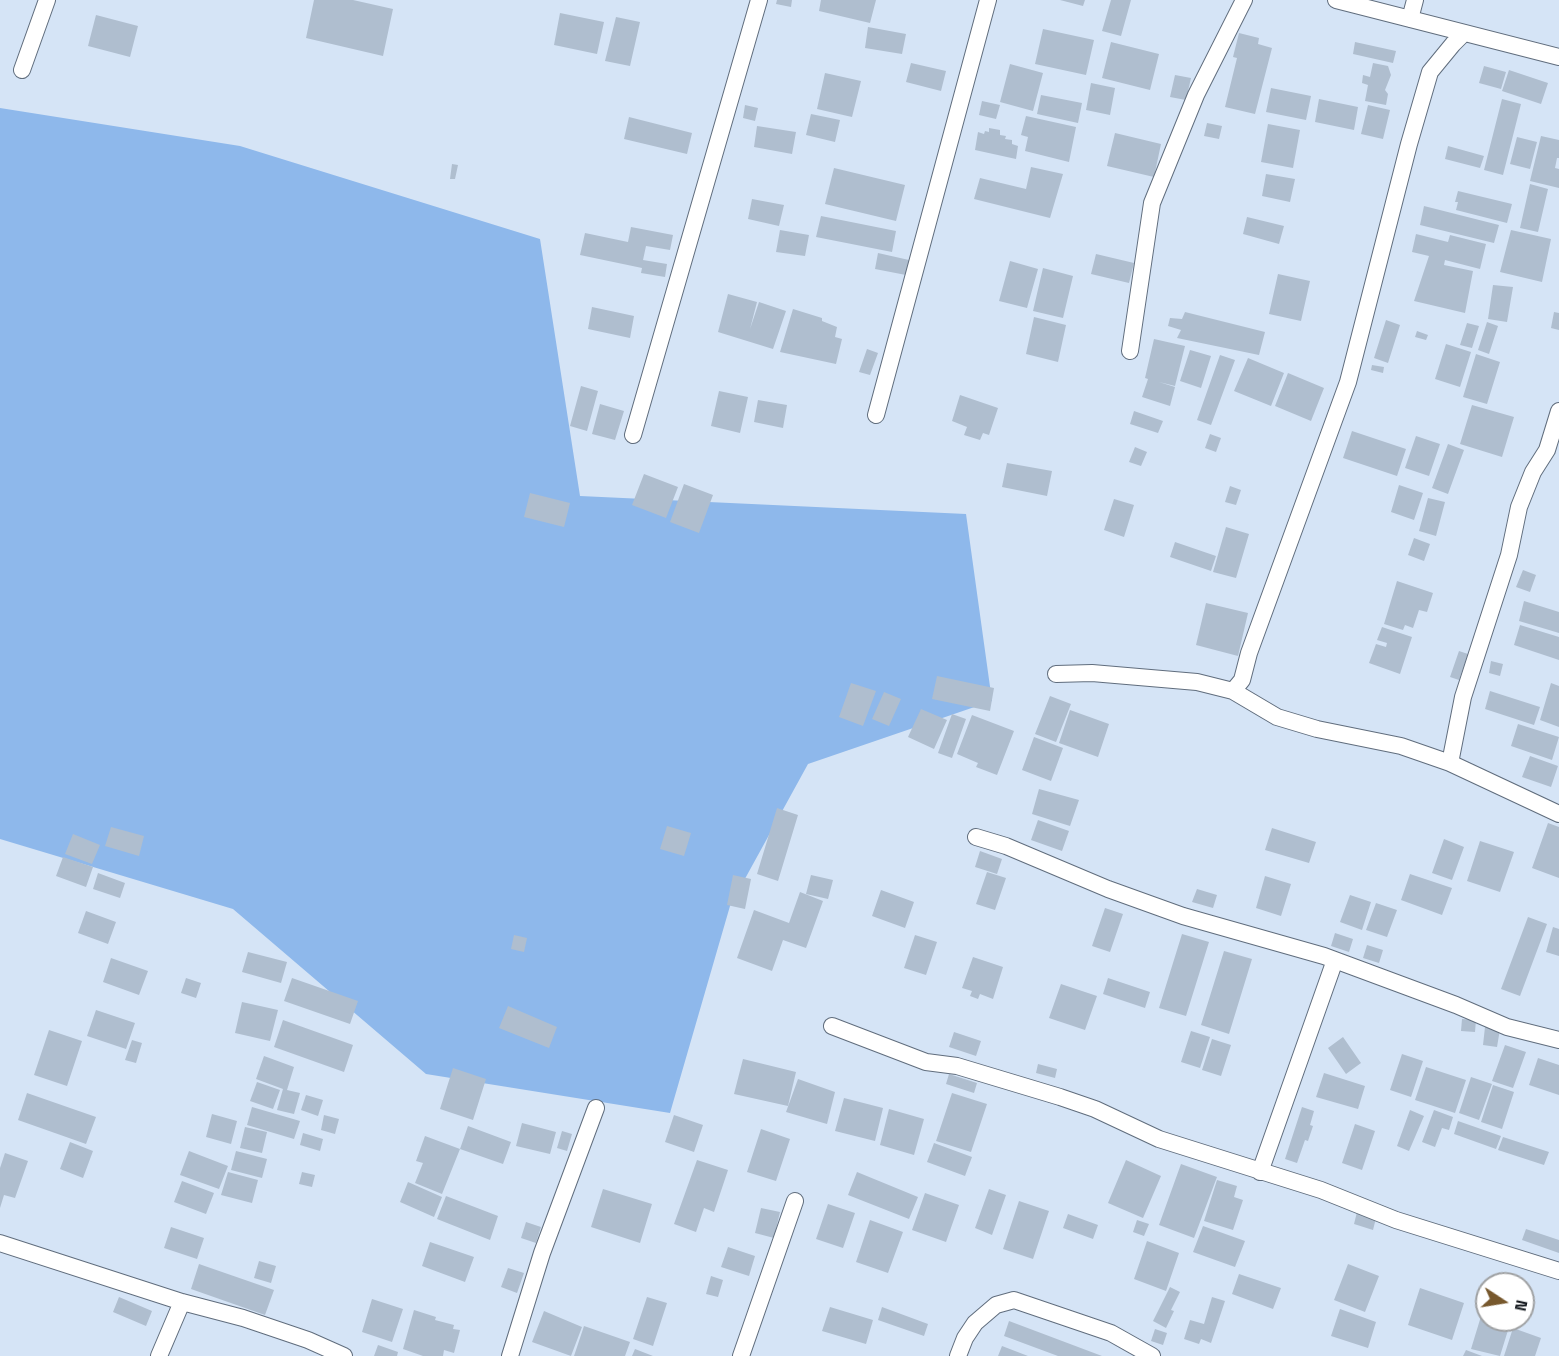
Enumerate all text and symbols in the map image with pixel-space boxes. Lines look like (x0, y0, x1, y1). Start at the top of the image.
north arrow (1475, 1272, 1535, 1332)
text: N (1510, 1298, 1533, 1313)

